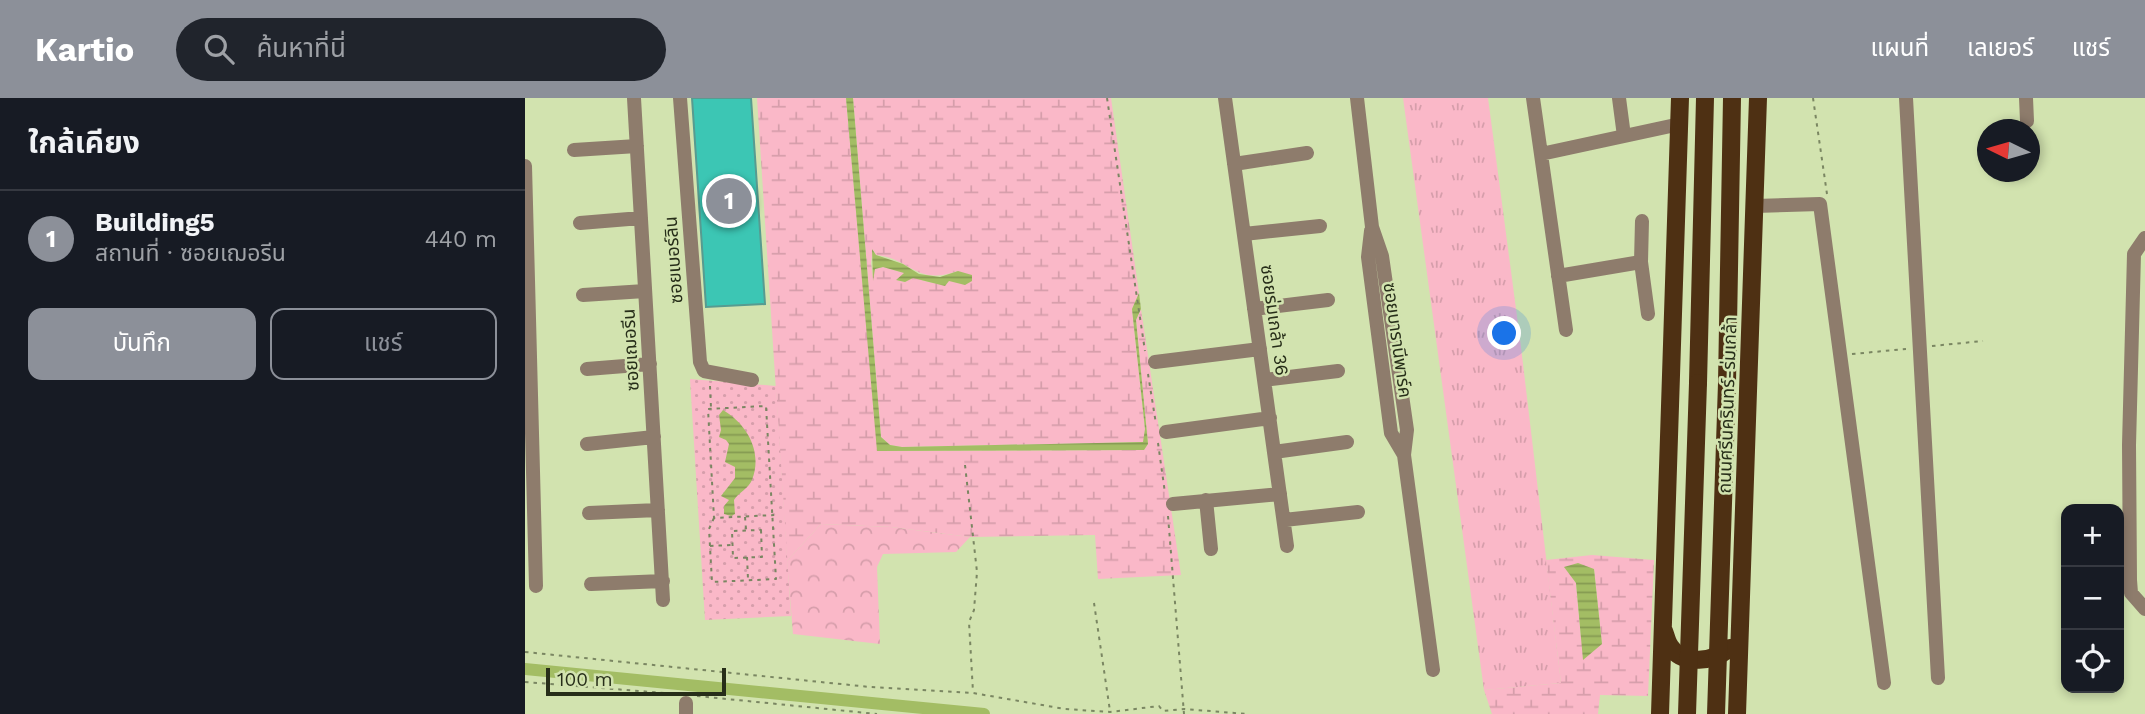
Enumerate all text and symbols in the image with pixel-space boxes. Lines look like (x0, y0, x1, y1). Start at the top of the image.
search box (176, 18, 666, 81)
text: Kartio (35, 30, 134, 69)
icon: search (200, 30, 238, 68)
text: ค้นหาที่นี่ (256, 33, 346, 63)
text: แผนที่ (1871, 34, 1929, 62)
text: เลเยอร์ (1967, 34, 2034, 62)
text: แชร์ (2072, 34, 2110, 62)
north arrow (1977, 119, 2040, 182)
text: ใกล้เคียง (28, 125, 140, 160)
pin: 1 (706, 175, 752, 227)
text: Building5 (95, 207, 215, 237)
street label: ซอยเบอร์ลิน (659, 216, 687, 304)
text: 1 (46, 226, 56, 253)
text: 440 m (425, 226, 497, 253)
text: สถานที่ · ซอยเฌอรีน (95, 240, 286, 267)
street label: ซอยร่มเกล้า 36 (1257, 263, 1293, 377)
street label: ซอยบารานีพาร์ค (1380, 281, 1416, 399)
button: บันทึก (28, 308, 256, 380)
button: แชร์ (270, 308, 497, 380)
street label: ซอยเฌอรีน (617, 308, 643, 392)
your location (1487, 316, 1521, 350)
street label: ถนนศรีนครินทร์-ร่มเกล้า (1713, 316, 1741, 494)
map controls (2061, 504, 2124, 693)
button: + (2061, 504, 2124, 567)
button: − (2061, 567, 2124, 630)
button: locate (2061, 630, 2124, 693)
scale bar (546, 665, 726, 697)
text: 100 m (557, 668, 613, 691)

